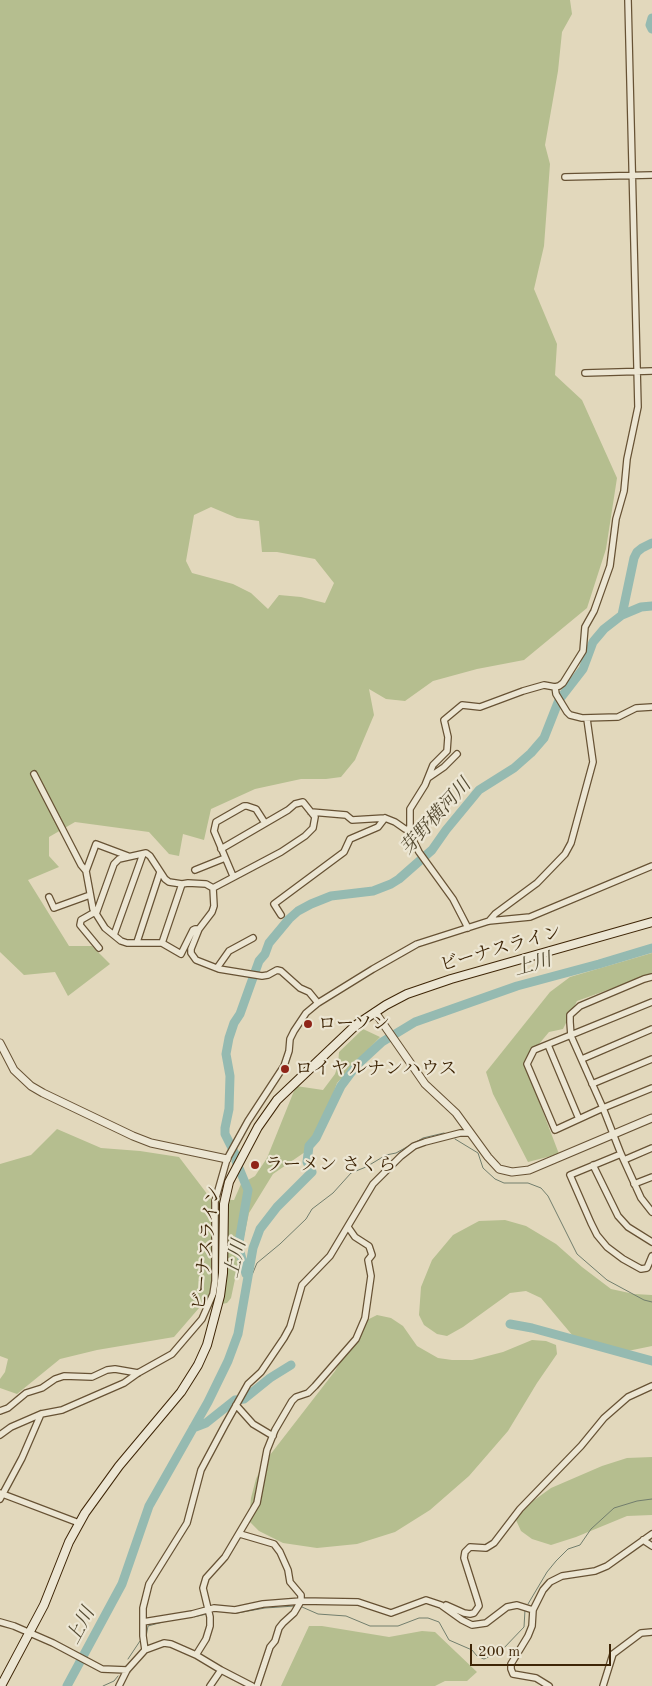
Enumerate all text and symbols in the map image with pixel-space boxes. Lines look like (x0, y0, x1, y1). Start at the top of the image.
water label: 芽野横河川 (396, 774, 476, 860)
street label: ビーナスライン (438, 921, 564, 977)
water label: 上川 (512, 949, 554, 981)
place label: ローソン (318, 1013, 390, 1035)
marker: ローソン (302, 1018, 314, 1030)
place label: ロイヤルナンハウス (295, 1058, 457, 1080)
marker: ロイヤルナンハウス (279, 1063, 291, 1075)
place label: ラーメン さくら (265, 1154, 396, 1176)
marker: ラーメン さくら (249, 1159, 261, 1171)
street label: ビーナスライン (189, 1185, 225, 1311)
water label: 上川 (221, 1238, 251, 1280)
water label: 上川 (62, 1604, 100, 1648)
scale bar (472, 1634, 613, 1666)
text: 200 m (478, 1645, 520, 1660)

